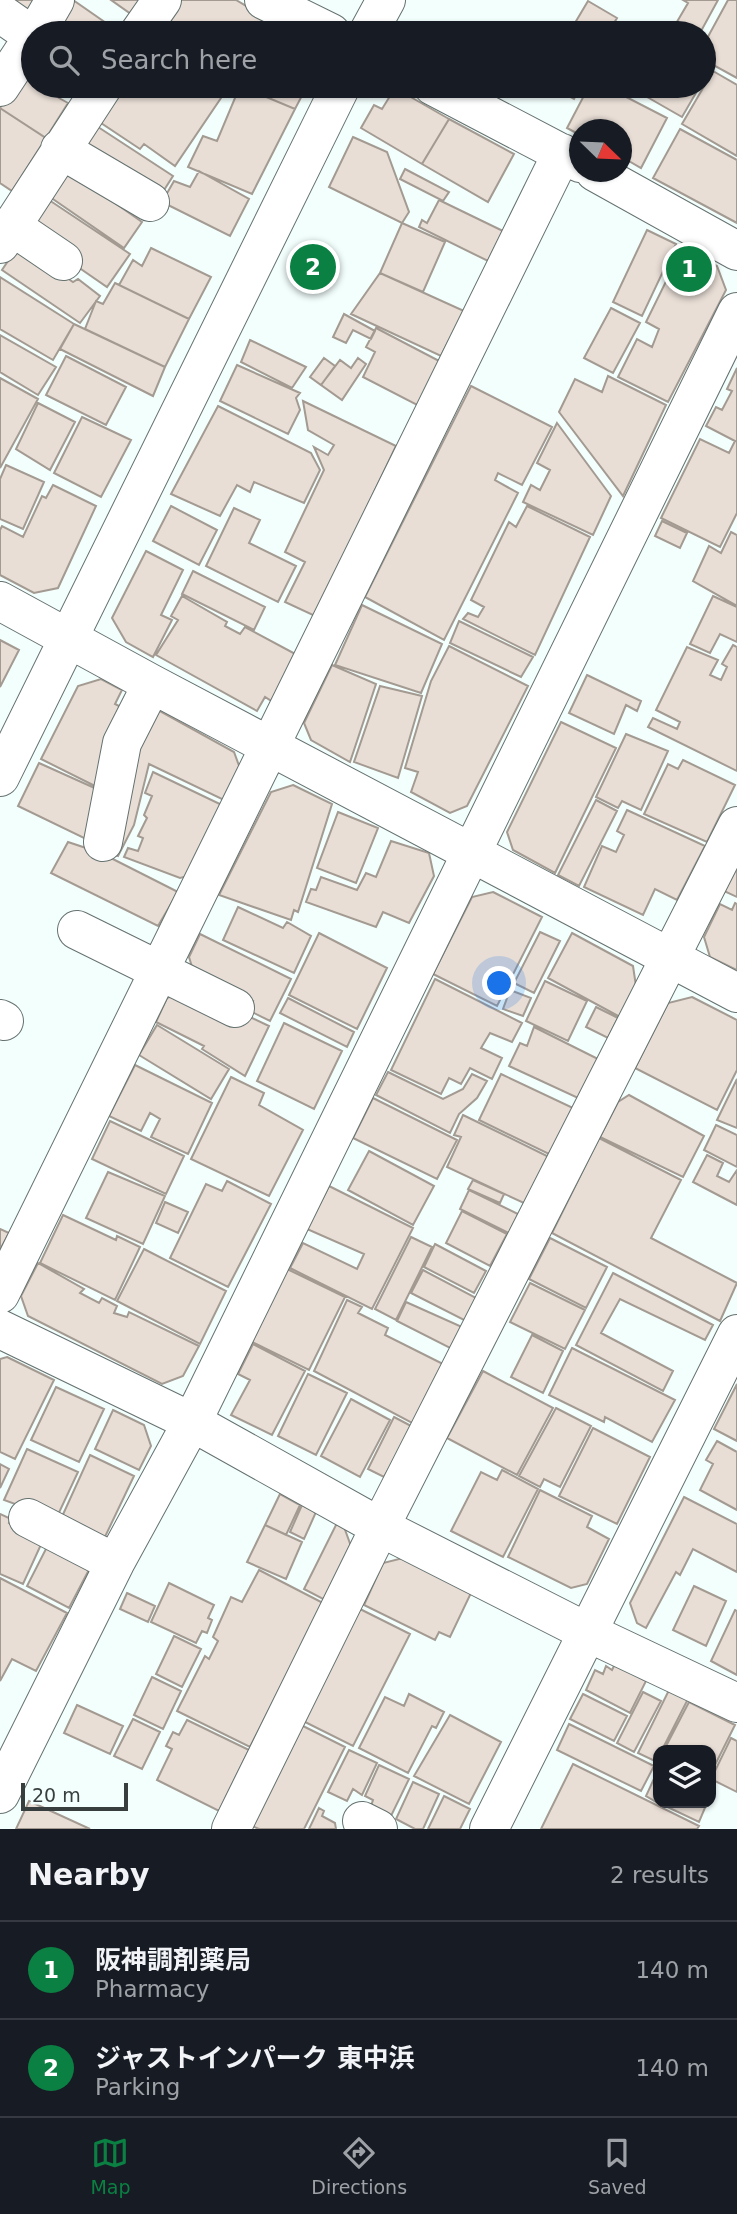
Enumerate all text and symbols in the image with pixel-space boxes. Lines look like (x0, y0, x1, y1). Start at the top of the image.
search box (21, 21, 716, 98)
icon: search (45, 41, 83, 79)
text: Search here (101, 45, 257, 75)
north arrow (569, 119, 632, 182)
pin: 2 (290, 241, 336, 293)
pin: 1 (666, 243, 712, 295)
your location (482, 966, 516, 1000)
map controls (653, 1745, 716, 1808)
button: layers (653, 1745, 716, 1808)
scale bar (21, 1780, 128, 1812)
text: 20 m (32, 1784, 81, 1806)
text: Nearby (28, 1857, 150, 1892)
text: 2 results (610, 1862, 709, 1888)
text: 阪神調剤薬局 (95, 1945, 251, 1975)
text: 1 (43, 1957, 59, 1983)
text: 140 m (635, 1957, 709, 1983)
text: Pharmacy (95, 1976, 209, 2002)
text: ジャストインパーク 東中浜 (95, 2043, 415, 2073)
text: 2 (43, 2055, 59, 2081)
text: 140 m (635, 2055, 709, 2081)
text: Parking (95, 2074, 180, 2100)
tab: Map (90, 2134, 131, 2198)
tab: Directions (311, 2134, 407, 2198)
tab: Saved (588, 2134, 647, 2198)

